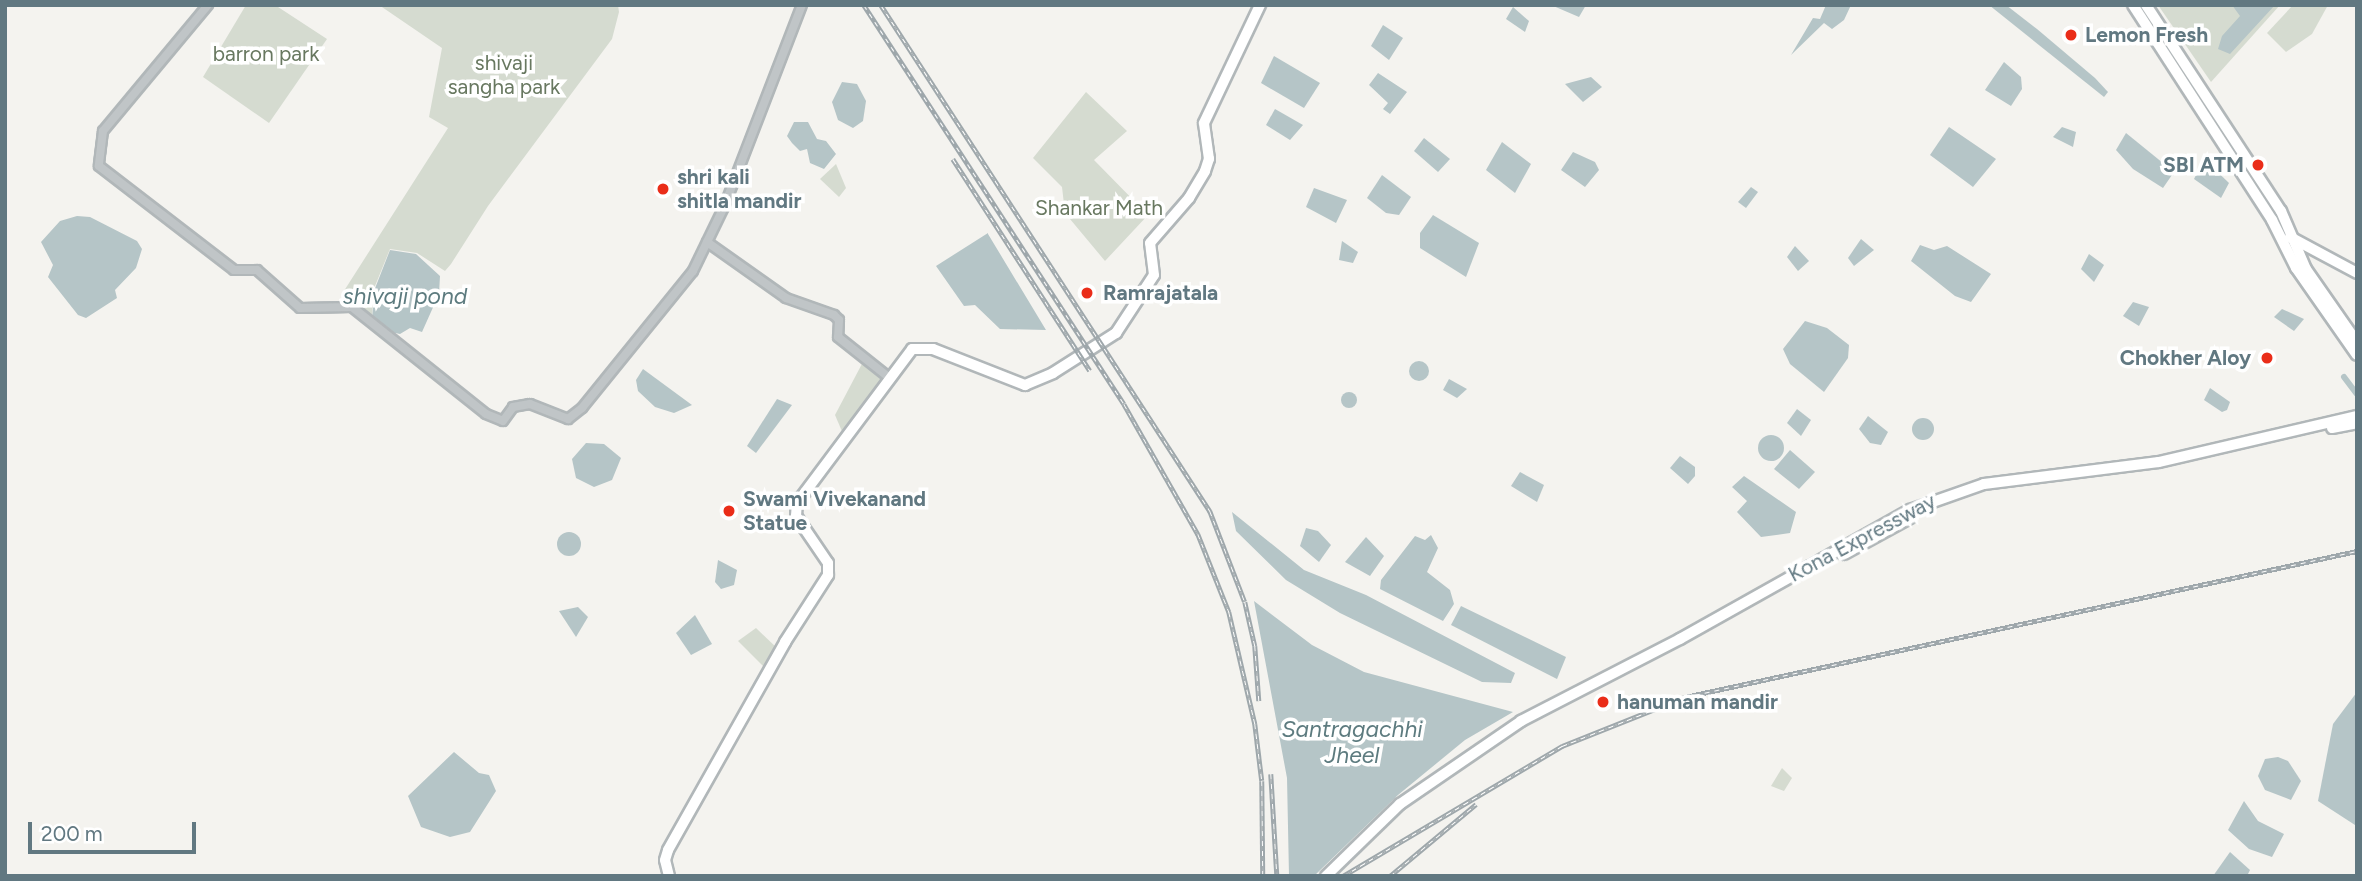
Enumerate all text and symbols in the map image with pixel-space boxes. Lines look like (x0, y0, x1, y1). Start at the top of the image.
place label: Lemon Fresh (2085, 22, 2208, 48)
marker: Lemon Fresh (2063, 27, 2079, 43)
park label: barron park (213, 41, 319, 67)
park label: shivaji sangha park (448, 50, 560, 100)
place label: SBI ATM (2163, 152, 2244, 178)
marker: SBI ATM (2250, 157, 2266, 173)
place label: shri kali shitla mandir (677, 164, 801, 214)
marker: shri kali shitla mandir (655, 181, 671, 197)
park label: Shankar Math (1035, 195, 1163, 221)
place label: Ramrajatala (1103, 280, 1218, 306)
water label: shivaji pond (343, 282, 467, 310)
marker: Ramrajatala (1077, 283, 1097, 303)
place label: Chokher Aloy (2120, 345, 2251, 371)
marker: Chokher Aloy (2257, 348, 2277, 368)
place label: Swami Vivekanand Statue (743, 486, 926, 536)
street label: Kona Expressway (1784, 489, 1940, 587)
marker: Swami Vivekanand Statue (721, 503, 737, 519)
place label: hanuman mandir (1617, 689, 1778, 715)
marker: hanuman mandir (1595, 694, 1611, 710)
water label: Santragachhi Jheel (1281, 715, 1423, 769)
scale bar (32, 808, 200, 852)
text: 200 m (41, 821, 103, 846)

